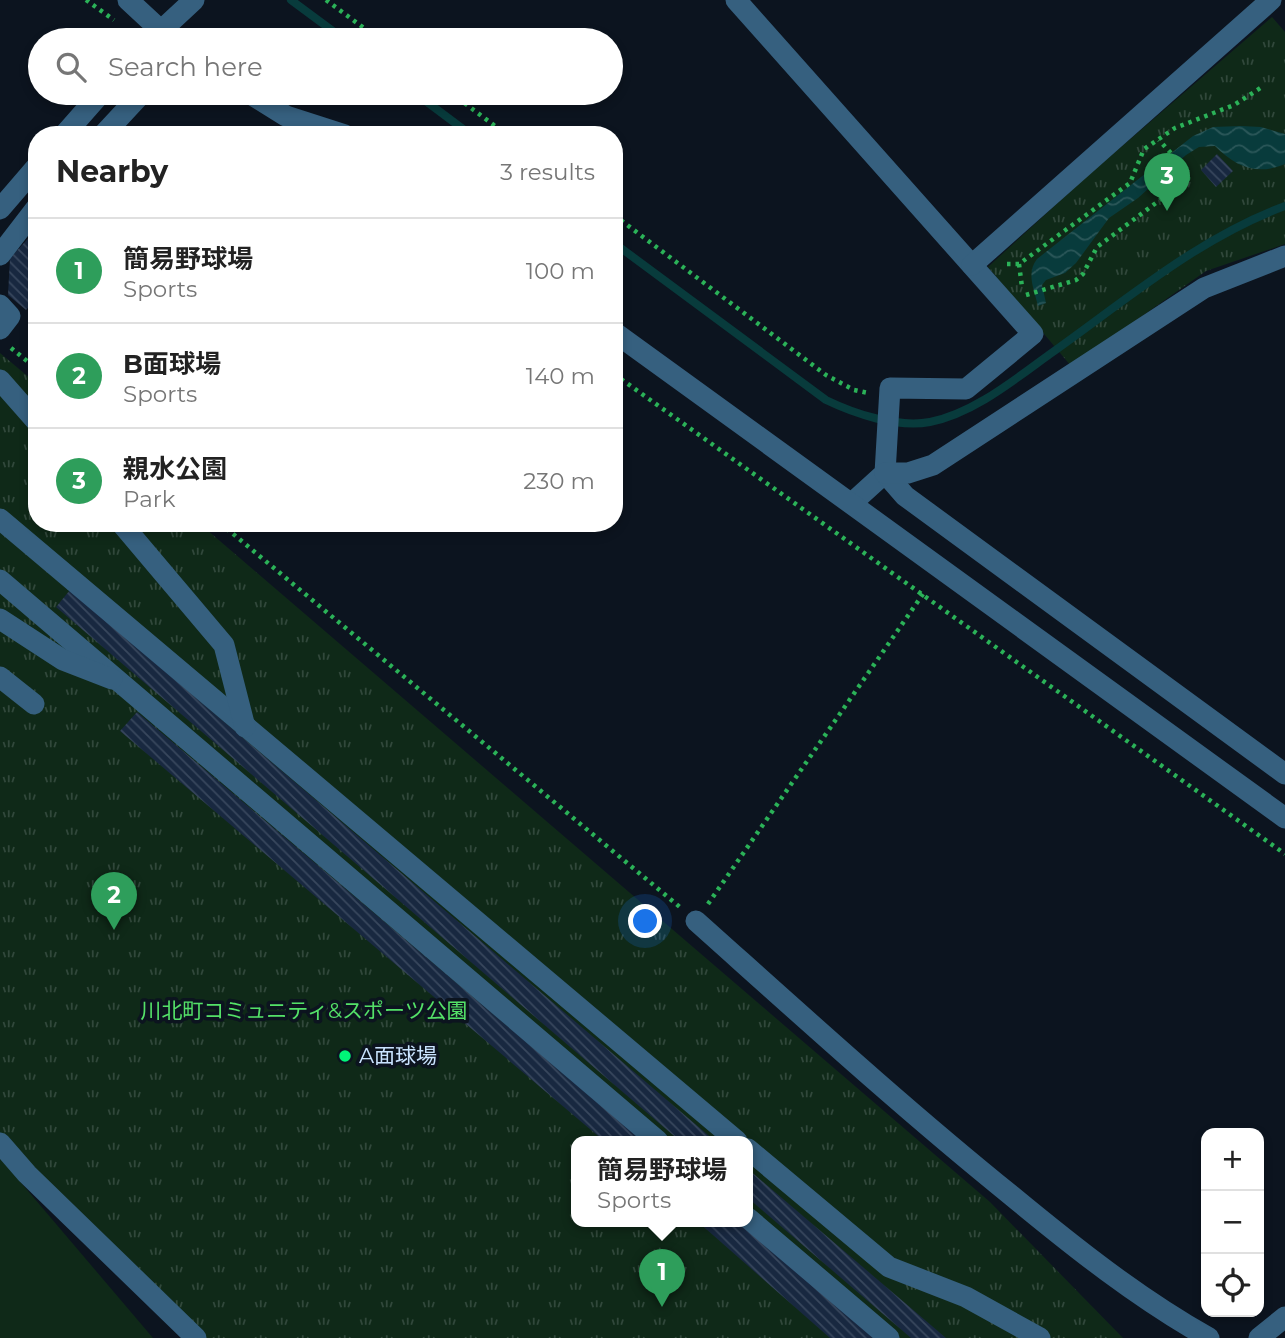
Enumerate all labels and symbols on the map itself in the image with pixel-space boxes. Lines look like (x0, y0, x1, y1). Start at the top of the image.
pin: 3 (1144, 153, 1190, 211)
pin: 2 (91, 872, 137, 930)
your location (628, 904, 662, 938)
park label: 川北町コミュニティ&スポーツ公園 (140, 998, 468, 1023)
place label: A面球場 (359, 1043, 437, 1068)
marker: A面球場 (337, 1048, 353, 1064)
pin: 1 (639, 1249, 685, 1307)

